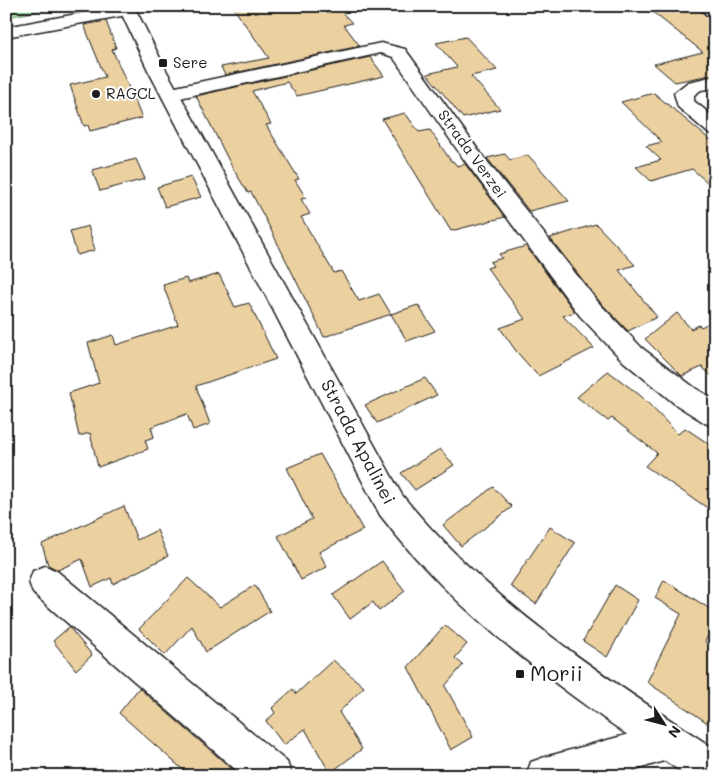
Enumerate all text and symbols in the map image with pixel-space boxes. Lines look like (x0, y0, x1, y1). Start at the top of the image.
place label: Sere (173, 52, 208, 72)
marker: Sere (157, 57, 169, 69)
place label: RAGCL (106, 83, 156, 103)
marker: RAGCL (90, 88, 102, 100)
street label: Strada Verzei (434, 105, 512, 201)
street label: Strada Apalinei (316, 375, 402, 508)
place label: Morii (530, 659, 583, 686)
marker: Morii (514, 668, 526, 680)
north arrow (638, 700, 688, 750)
text: N (664, 722, 686, 742)

